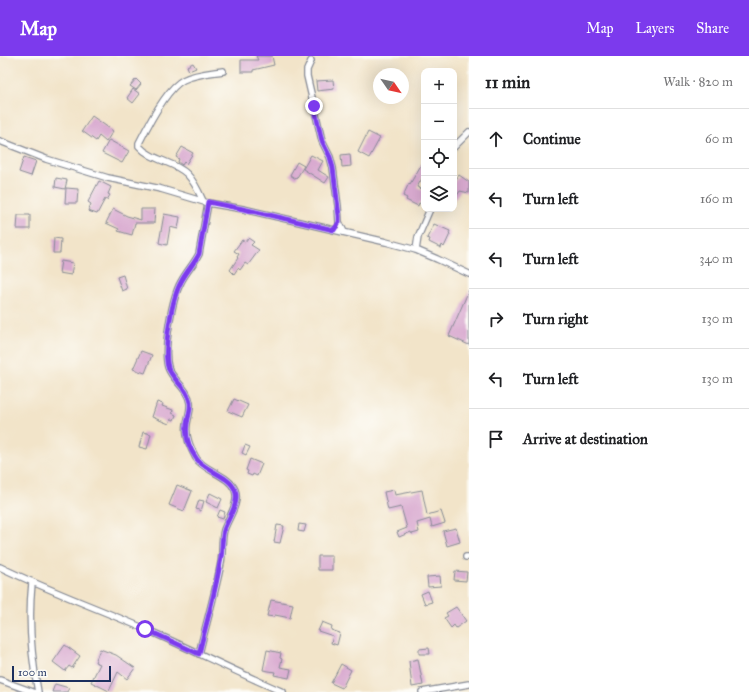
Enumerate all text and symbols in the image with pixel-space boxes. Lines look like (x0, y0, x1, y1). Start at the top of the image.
text: Map (20, 17, 57, 40)
text: Map (586, 20, 614, 37)
text: Layers (636, 20, 674, 37)
text: Share (696, 20, 729, 37)
north arrow (373, 68, 409, 104)
map controls (421, 68, 457, 212)
button: + (421, 68, 457, 104)
text: 11 min (485, 72, 530, 93)
text: Walk · 820 m (663, 74, 733, 90)
route end (305, 97, 323, 115)
button: − (421, 104, 457, 140)
icon: ahead (485, 128, 507, 150)
text: Continue (523, 130, 581, 148)
text: 60 m (705, 131, 733, 147)
button: locate (421, 140, 457, 176)
button: layers (421, 176, 457, 212)
icon: left (485, 188, 507, 210)
text: Turn left (523, 190, 579, 208)
text: 160 m (700, 191, 733, 207)
icon: left (485, 248, 507, 270)
text: Turn left (523, 250, 579, 268)
text: 340 m (699, 251, 733, 267)
icon: right (485, 308, 507, 330)
text: Turn right (523, 310, 588, 328)
text: 130 m (701, 311, 733, 327)
icon: left (485, 368, 507, 390)
text: Turn left (523, 370, 579, 388)
text: 130 m (701, 371, 733, 387)
icon: arrive (485, 428, 507, 450)
text: Arrive at destination (523, 430, 648, 448)
route start (136, 620, 154, 638)
scale bar (12, 664, 111, 683)
text: 100 m (18, 666, 47, 679)

